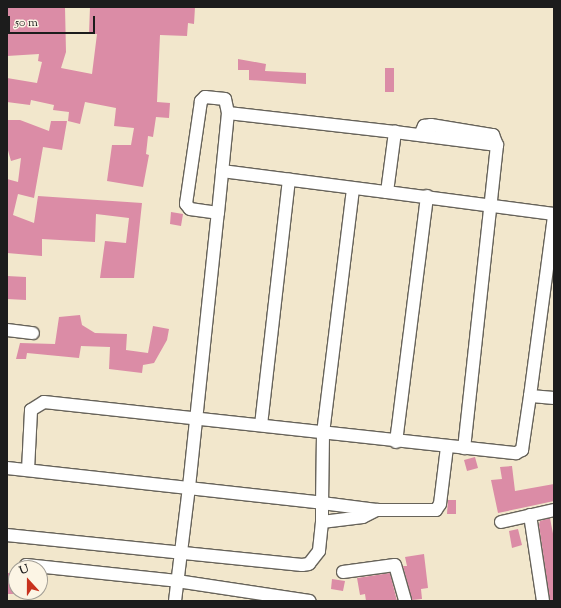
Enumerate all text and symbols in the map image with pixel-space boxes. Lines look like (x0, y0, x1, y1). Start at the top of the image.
scale bar (10, 8, 97, 34)
text: 50 m (15, 14, 38, 32)
north arrow (8, 560, 48, 600)
text: U (17, 561, 31, 579)

